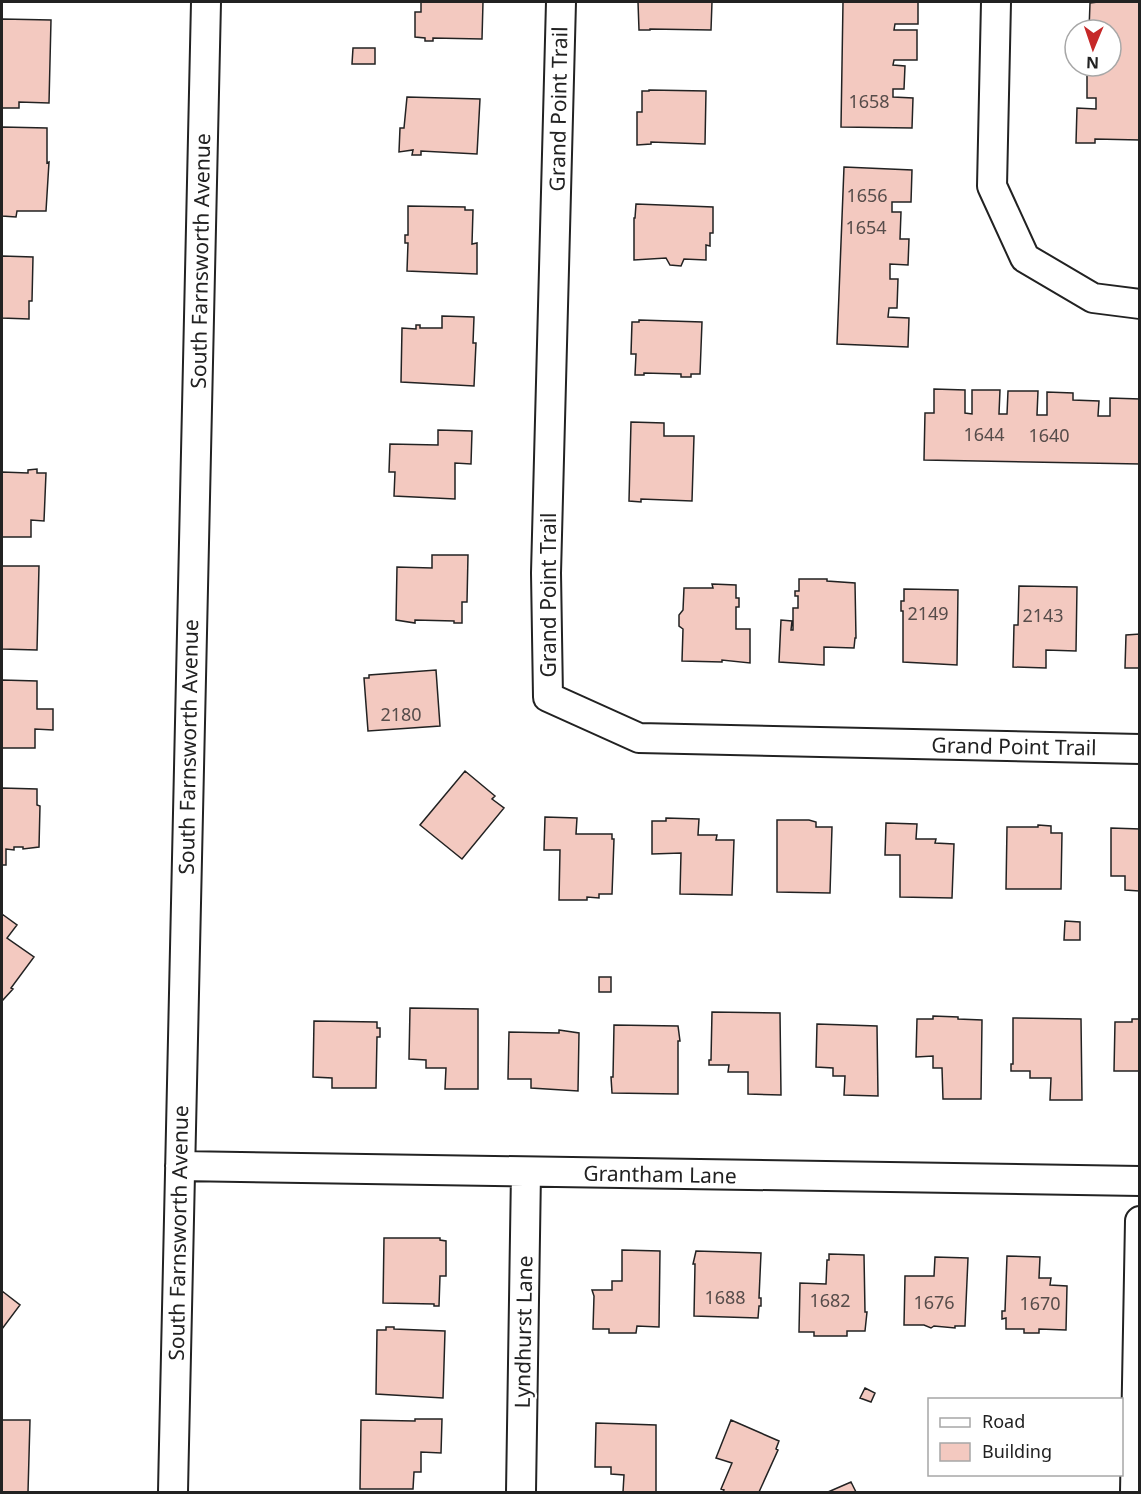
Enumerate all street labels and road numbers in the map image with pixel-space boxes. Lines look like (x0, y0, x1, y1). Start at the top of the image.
street label: Grand Point Trail (543, 26, 573, 192)
street label: South Farnsworth Avenue (184, 133, 216, 389)
street label: Grand Point Trail (534, 512, 562, 678)
street label: South Farnsworth Avenue (172, 619, 204, 875)
street label: Grand Point Trail (931, 731, 1097, 761)
street label: South Farnsworth Avenue (162, 1105, 194, 1361)
street label: Grantham Lane (583, 1159, 737, 1189)
street label: Lyndhurst Lane (508, 1255, 538, 1409)

